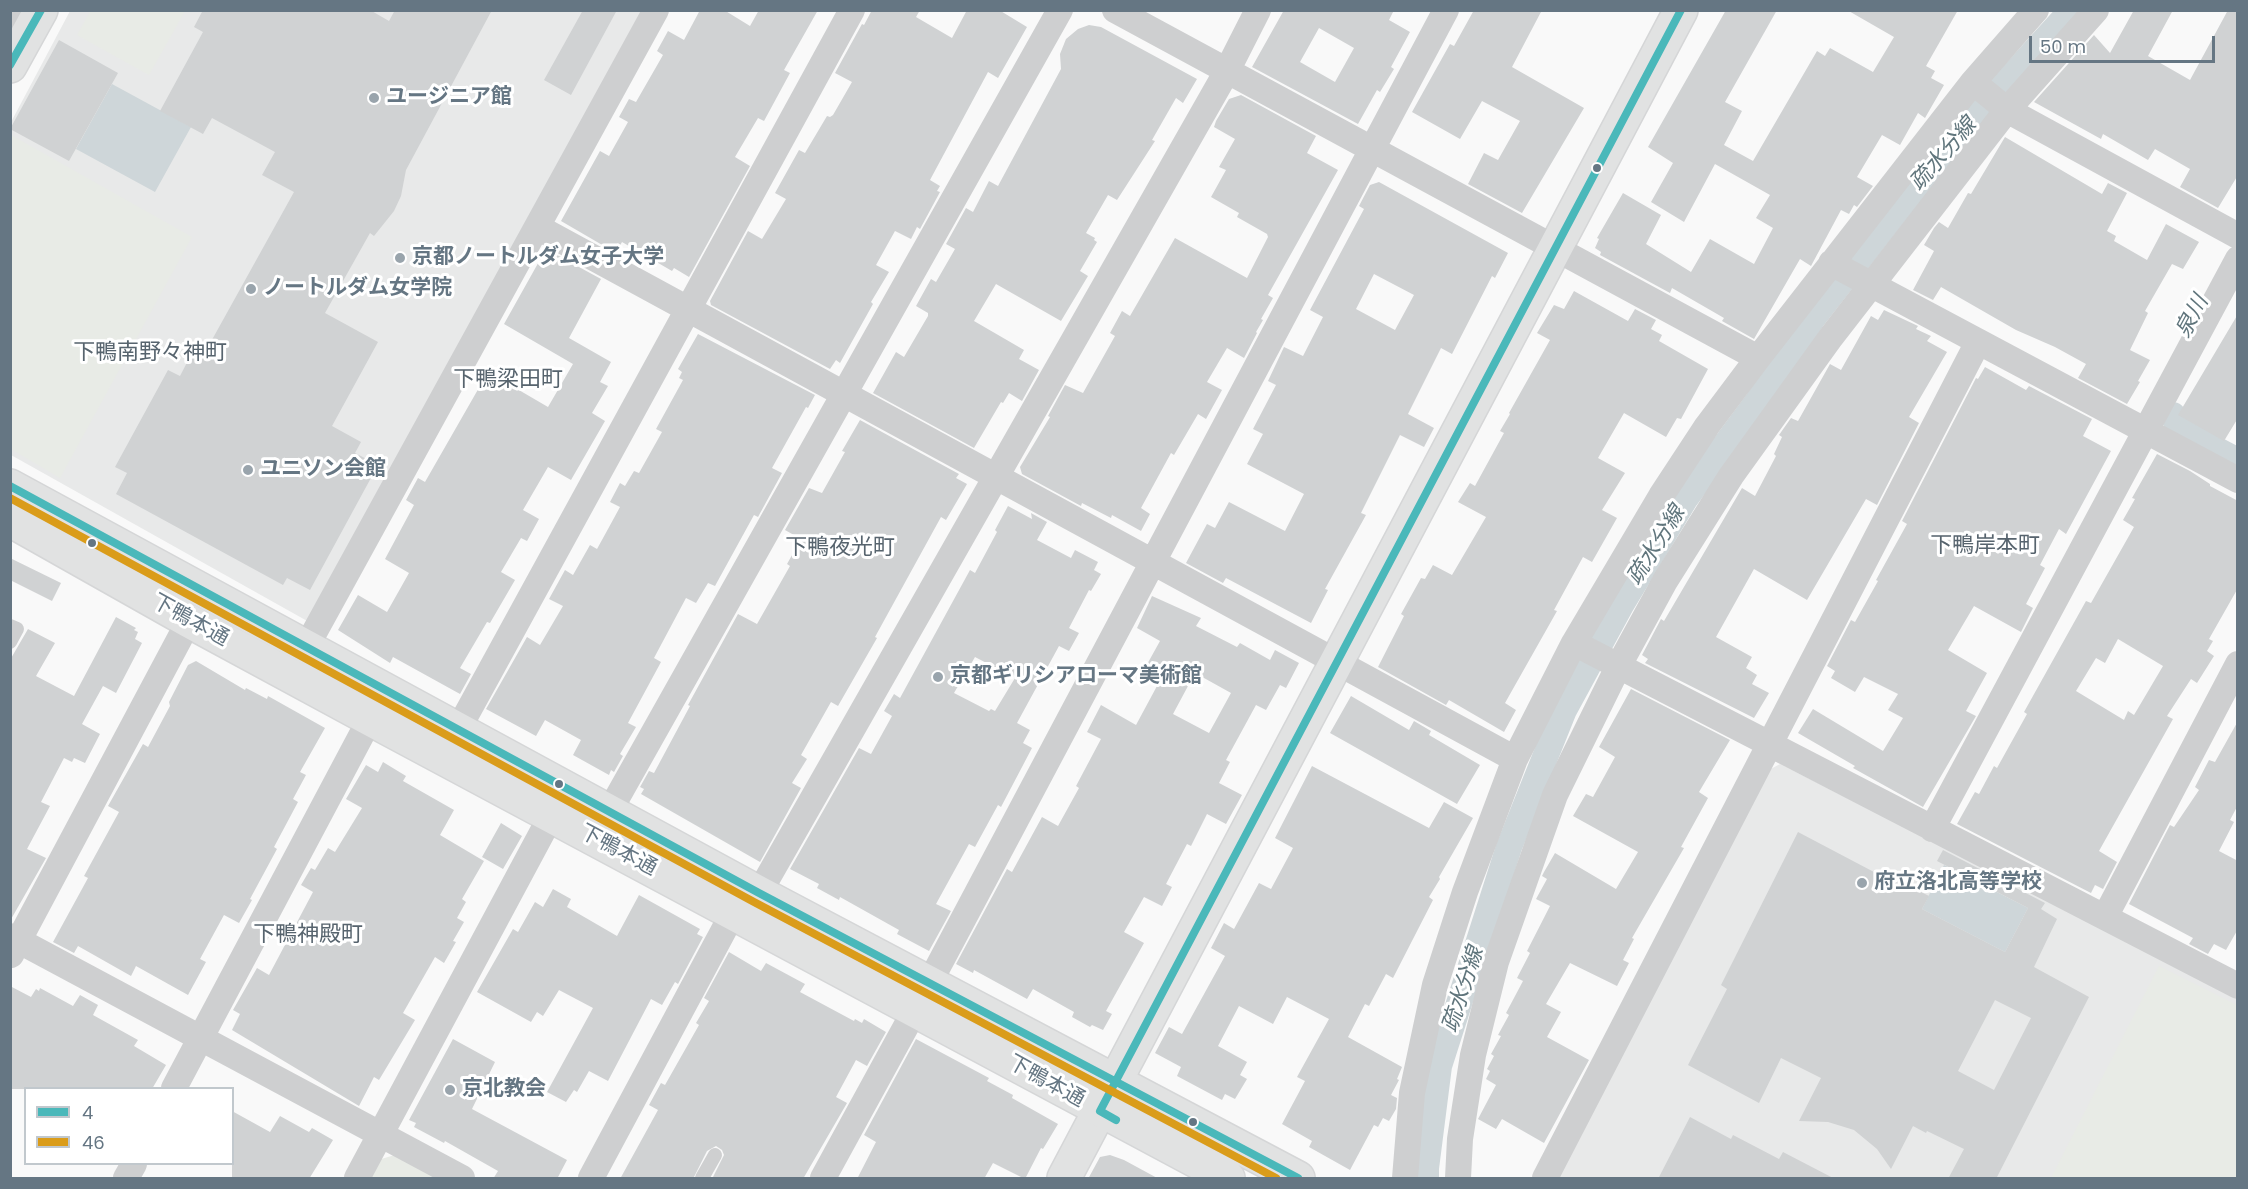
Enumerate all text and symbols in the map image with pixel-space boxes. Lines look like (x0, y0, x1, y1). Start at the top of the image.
scale bar (2032, 24, 2218, 62)
text: 50 m (2040, 34, 2086, 59)
place label: ユージニア館 (386, 85, 512, 111)
marker: ユージニア館 (367, 91, 381, 105)
water label: 疏水分線 (1905, 113, 1983, 197)
unlabelled marker (1591, 162, 1603, 174)
place label: 京都ノートルダム女子大学 (412, 245, 664, 271)
marker: 京都ノートルダム女子大学 (393, 251, 407, 265)
place label: ノートルダム女学院 (263, 276, 452, 302)
marker: ノートルダム女学院 (244, 282, 258, 296)
water label: 泉川 (2171, 291, 2215, 343)
district label: 下鴨南野々神町 (73, 340, 227, 366)
district label: 下鴨梁田町 (453, 367, 563, 393)
place label: ユニソン会館 (260, 457, 386, 483)
marker: ユニソン会館 (241, 463, 255, 477)
water label: 疏水分線 (1622, 502, 1692, 590)
district label: 下鴨岸本町 (1930, 533, 2040, 559)
district label: 下鴨夜光町 (785, 535, 895, 561)
unlabelled marker (86, 537, 98, 549)
street label: 下鴨本通 (147, 590, 233, 652)
place label: 京都ギリシアローマ美術館 (950, 664, 1202, 690)
marker: 京都ギリシアローマ美術館 (931, 670, 945, 684)
unlabelled marker (553, 778, 565, 790)
street label: 下鴨本通 (575, 820, 661, 882)
place label: 府立洛北高等学校 (1874, 870, 2042, 896)
marker: 府立洛北高等学校 (1855, 876, 1869, 890)
district label: 下鴨神殿町 (253, 922, 363, 948)
water label: 疏水分線 (1438, 944, 1490, 1036)
street label: 下鴨本通 (1003, 1051, 1089, 1113)
place label: 京北教会 (462, 1077, 546, 1103)
marker: 京北教会 (443, 1083, 457, 1097)
legend (24, 1087, 234, 1165)
text: 4 (82, 1100, 93, 1125)
unlabelled marker (1187, 1116, 1199, 1128)
text: 46 (82, 1130, 105, 1155)

